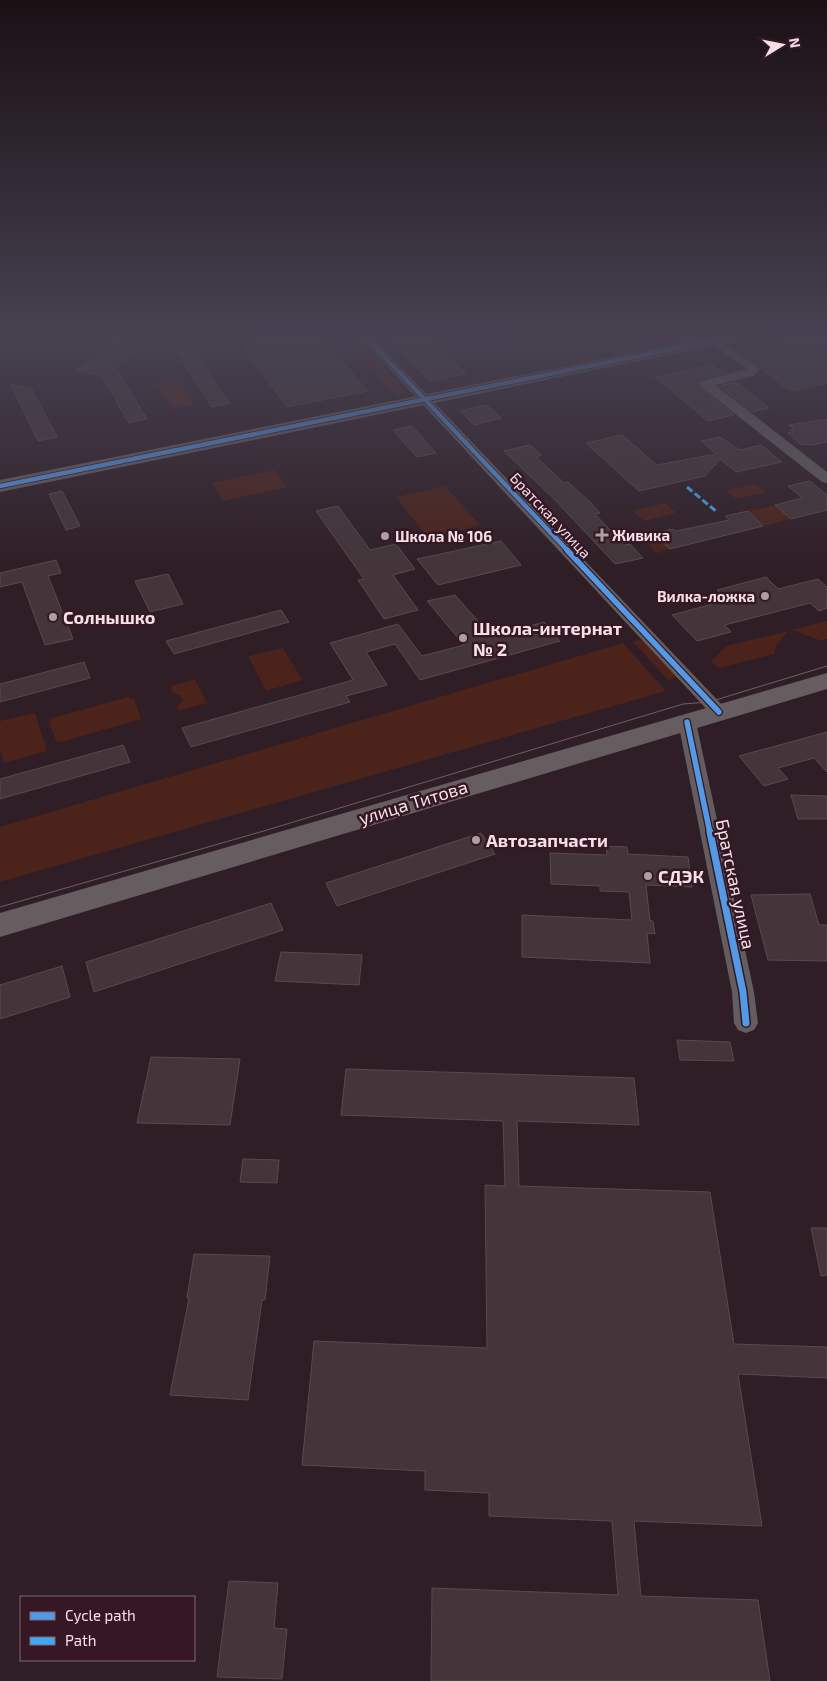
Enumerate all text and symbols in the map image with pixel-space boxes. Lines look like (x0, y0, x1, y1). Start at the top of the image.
north arrow (757, 20, 807, 70)
text: N (786, 36, 805, 49)
street label: Братская улица (506, 469, 595, 562)
place label: Живика (612, 526, 670, 544)
place label: Школа № 106 (395, 527, 492, 545)
marker: Живика (596, 529, 608, 541)
marker: Школа № 106 (379, 530, 391, 542)
place label: Вилка-ложка (657, 587, 755, 605)
marker: Вилка-ложка (759, 590, 771, 602)
place label: Солнышко (63, 606, 155, 628)
marker: Солнышко (47, 611, 59, 623)
place label: Школа-интернат № 2 (473, 617, 622, 660)
marker: Школа-интернат № 2 (457, 632, 469, 644)
street label: улица Титова (356, 775, 470, 829)
street label: Братская улица (711, 817, 761, 951)
place label: Автозапчасти (486, 829, 608, 851)
marker: Автозапчасти (470, 834, 482, 846)
place label: СДЭК (658, 865, 705, 887)
marker: СДЭК (642, 870, 654, 882)
legend (20, 1596, 195, 1661)
text: Cycle path (65, 1606, 136, 1624)
text: Path (65, 1631, 96, 1649)

